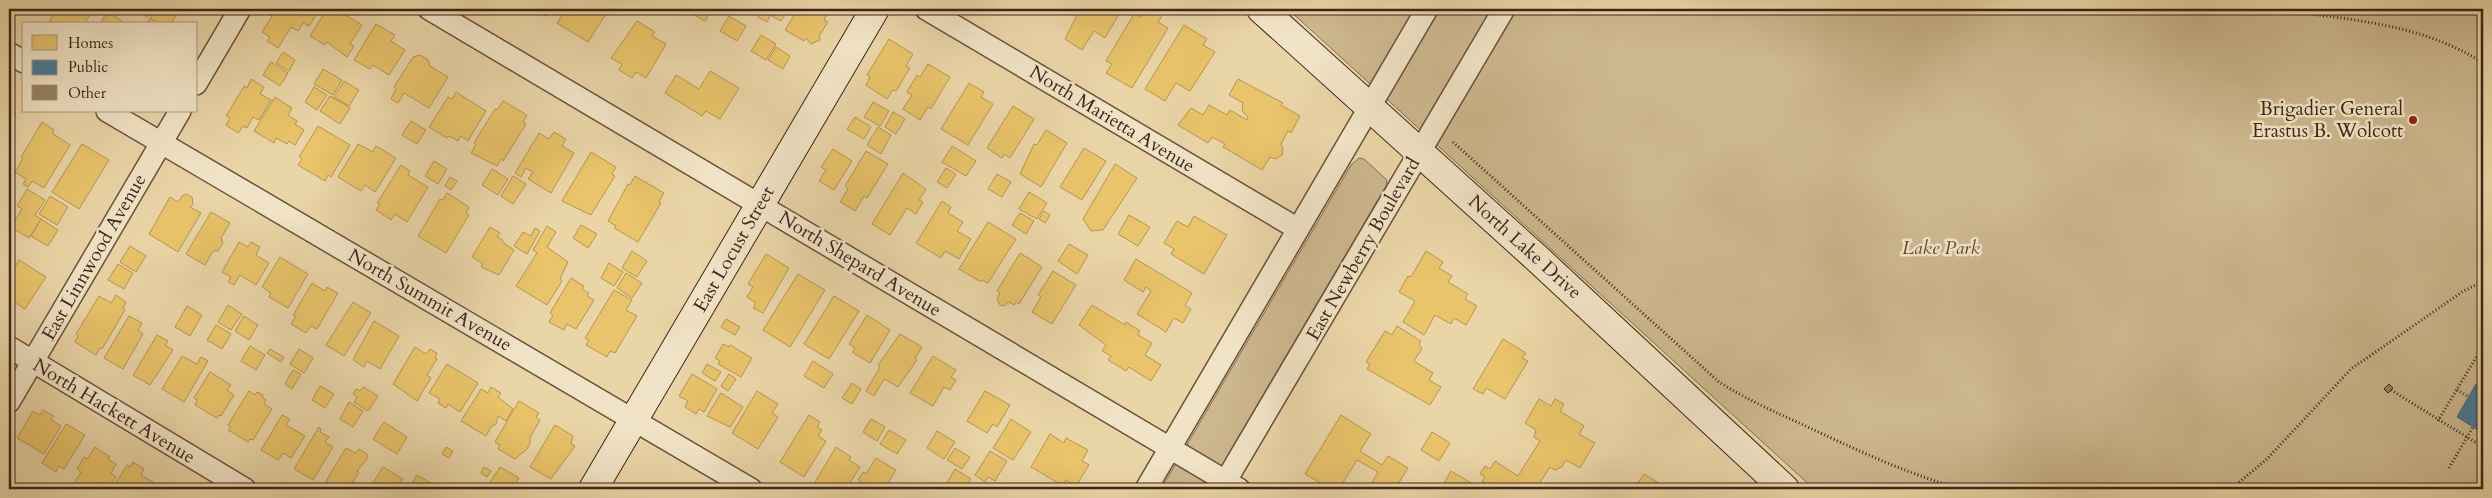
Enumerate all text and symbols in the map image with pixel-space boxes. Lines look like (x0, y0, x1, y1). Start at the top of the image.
legend (22, 22, 198, 112)
text: Homes (68, 33, 113, 53)
text: Public (68, 57, 108, 77)
street label: North Marietta Avenue (1024, 59, 1200, 179)
text: Other (68, 83, 107, 103)
place label: Brigadier General Erastus B. Wolcott (2252, 96, 2403, 144)
marker: Brigadier General Erastus B. Wolcott (2407, 114, 2419, 126)
street label: East Newberry Boulevard (1300, 153, 1426, 345)
street label: East Linnwood Avenue (36, 169, 152, 345)
street label: East Locust Street (687, 181, 781, 317)
street label: North Lake Drive (1463, 189, 1587, 305)
street label: North Shepard Avenue (774, 205, 946, 323)
park label: Lake Park (1902, 235, 1981, 261)
street label: North Summit Avenue (343, 242, 517, 358)
street label: North Hackett Avenue (28, 352, 200, 470)

